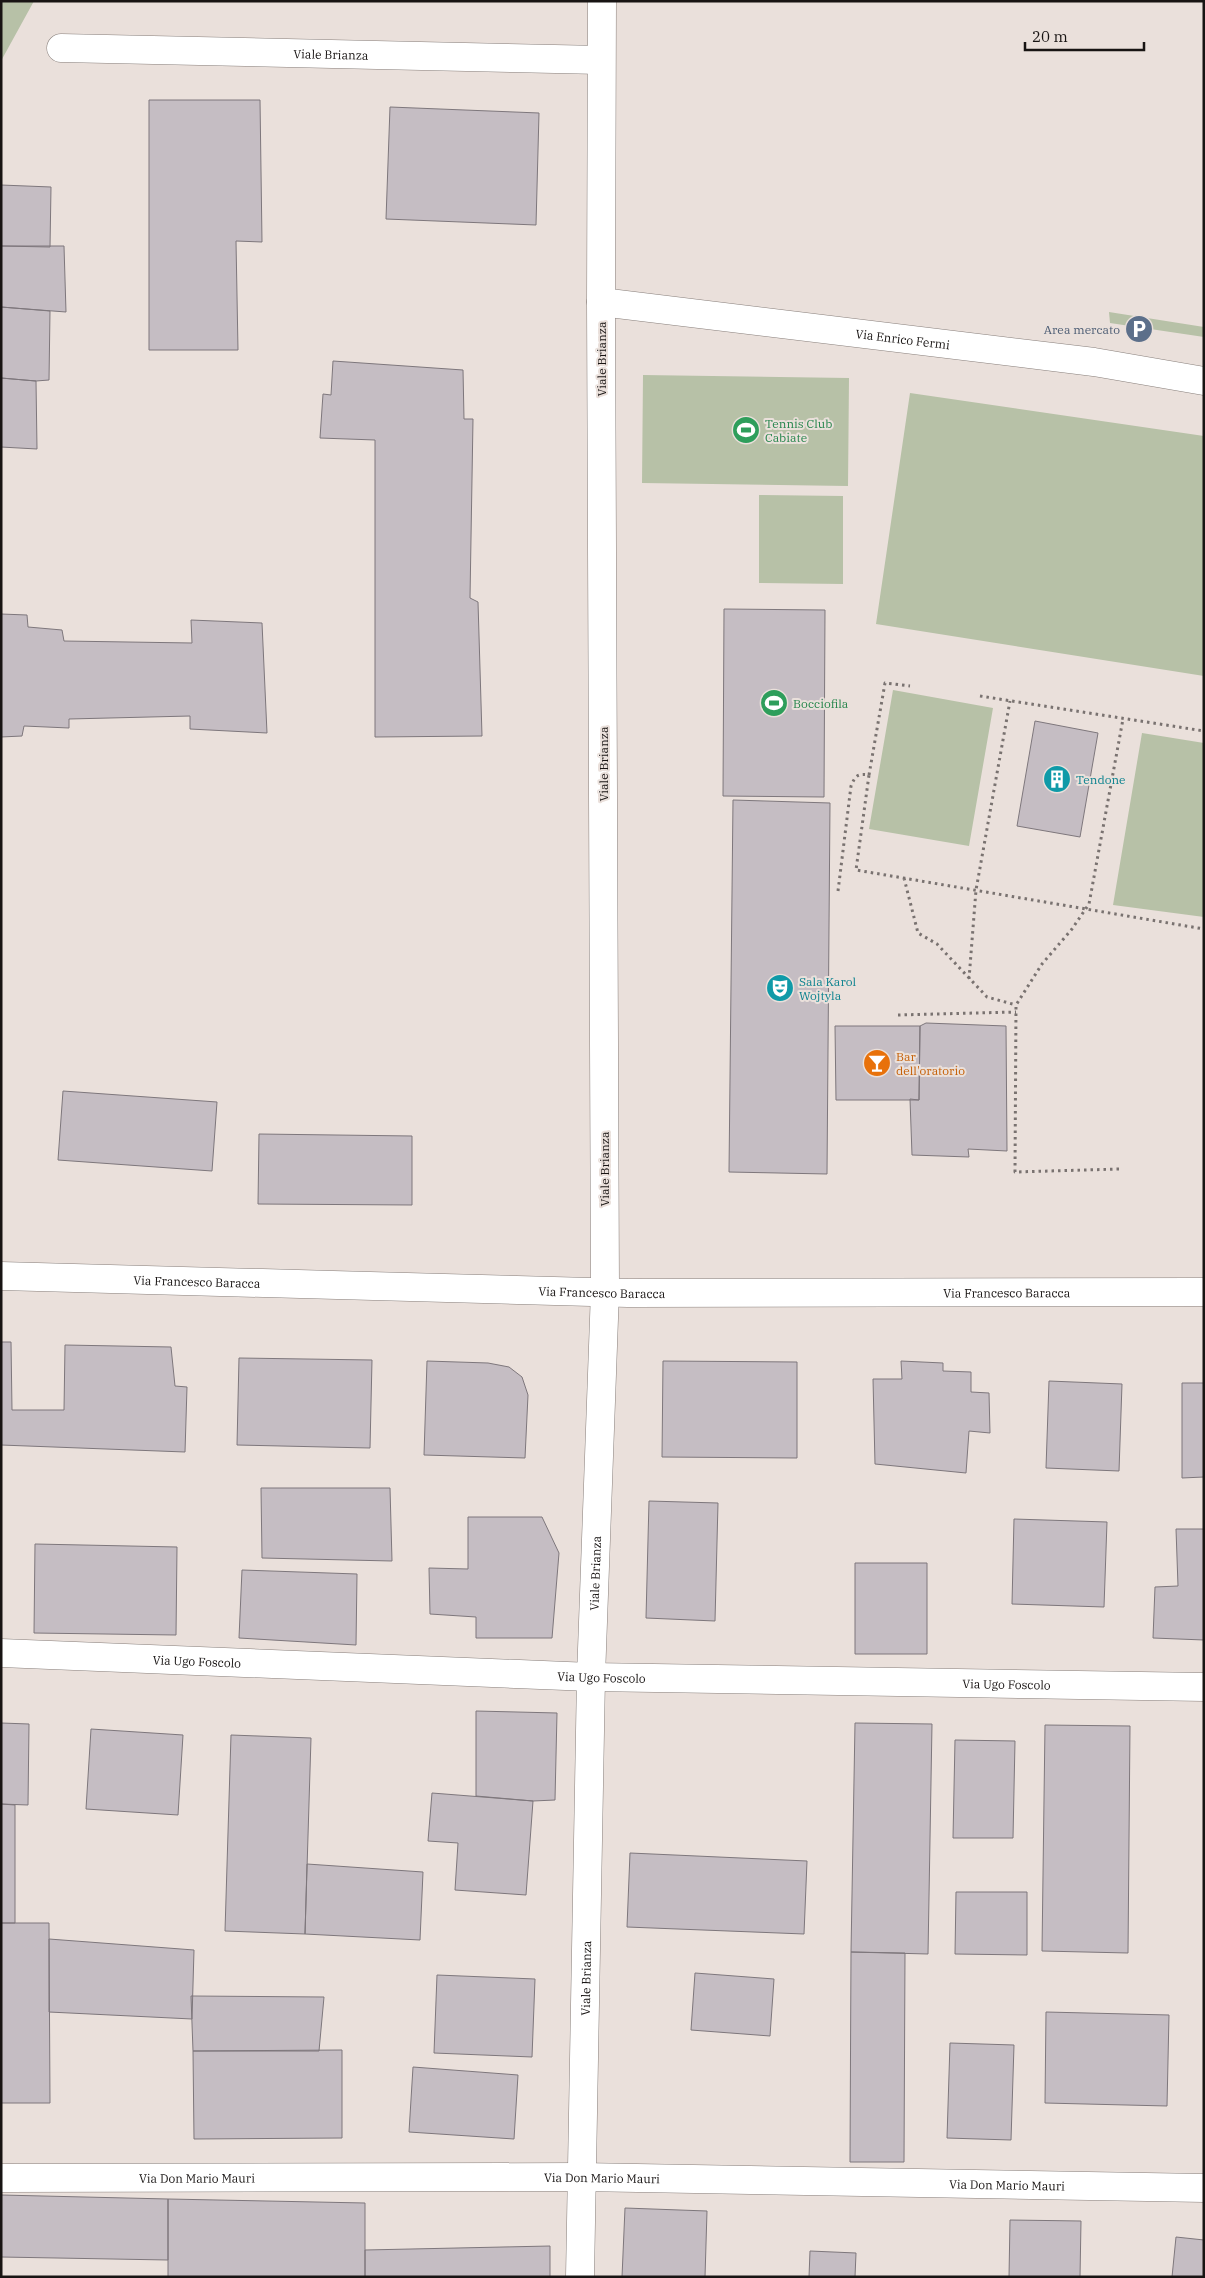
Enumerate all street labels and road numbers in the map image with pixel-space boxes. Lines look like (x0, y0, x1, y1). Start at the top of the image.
street label: Viale Brianza (293, 46, 369, 62)
street label: Viale Brianza (594, 321, 609, 396)
street label: Via Enrico Fermi (855, 326, 951, 352)
street label: Viale Brianza (596, 726, 611, 801)
street label: Viale Brianza (597, 1131, 612, 1206)
street label: Via Francesco Baracca (133, 1272, 261, 1291)
street label: Via Francesco Baracca (538, 1283, 666, 1301)
street label: Via Francesco Baracca (943, 1285, 1071, 1300)
street label: Viale Brianza (586, 1535, 604, 1611)
street label: Via Ugo Foscolo (152, 1652, 242, 1670)
street label: Via Ugo Foscolo (557, 1668, 646, 1685)
street label: Via Ugo Foscolo (962, 1676, 1051, 1692)
street label: Viale Brianza (577, 1940, 594, 2016)
street label: Via Don Mario Mauri (544, 2169, 660, 2186)
street label: Via Don Mario Mauri (139, 2170, 255, 2185)
street label: Via Don Mario Mauri (949, 2176, 1065, 2193)

